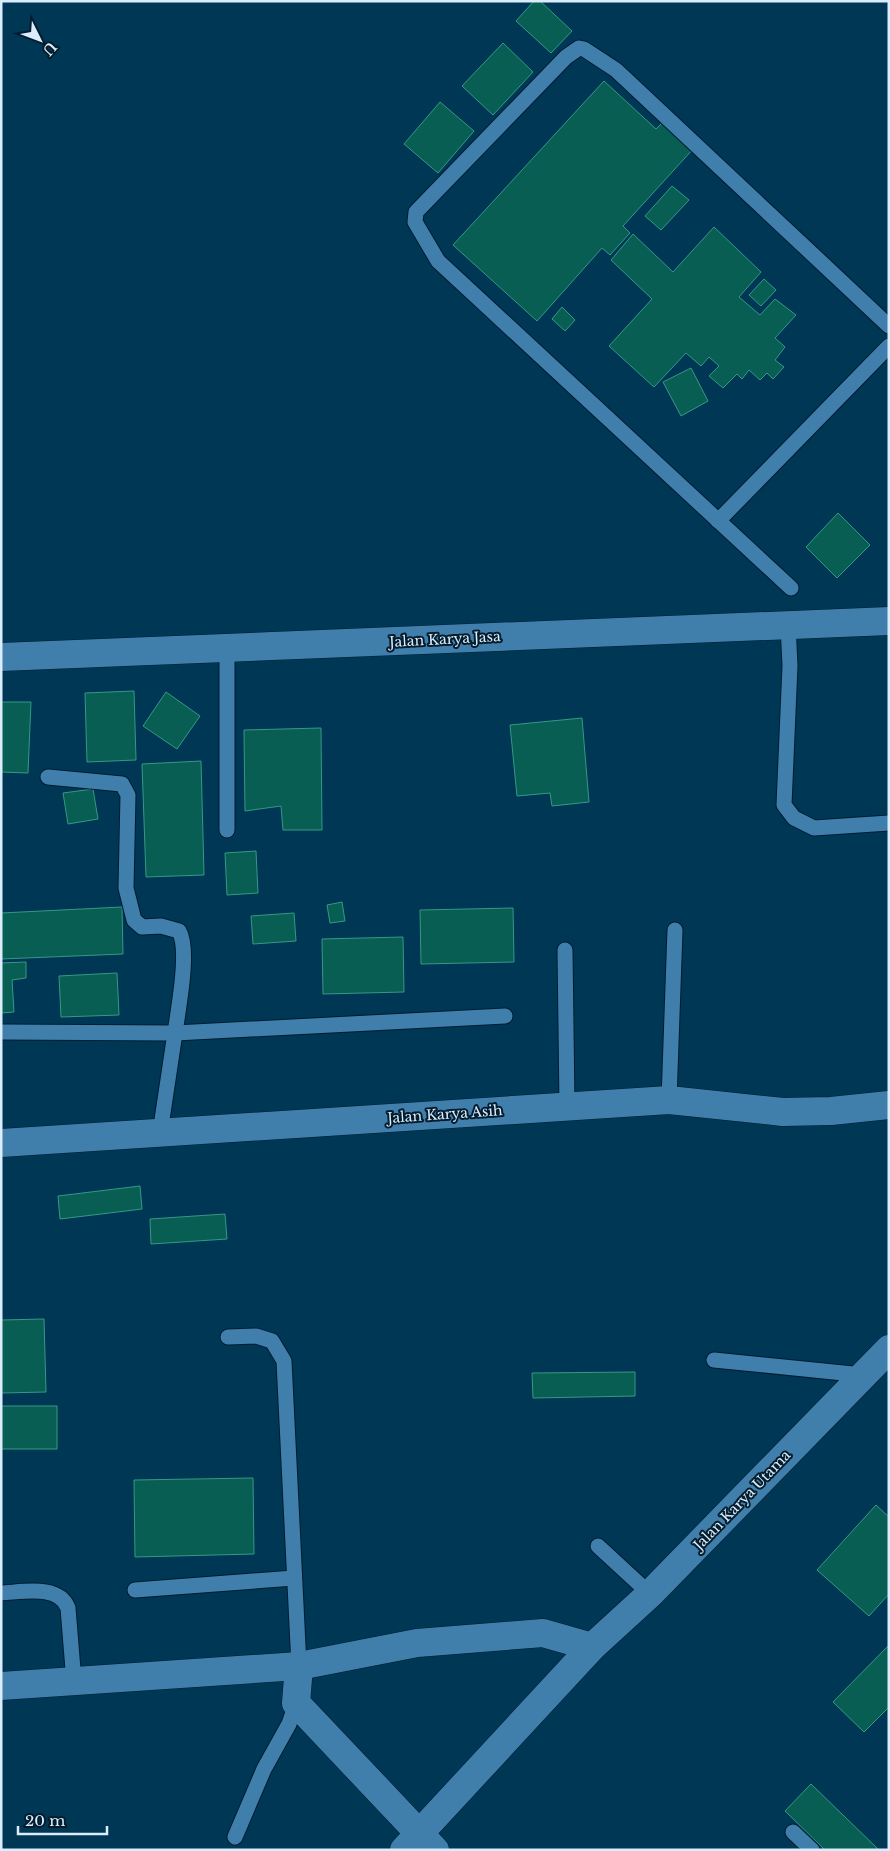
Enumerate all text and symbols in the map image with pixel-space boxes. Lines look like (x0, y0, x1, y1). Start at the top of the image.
north arrow (15, 15, 65, 65)
text: U (38, 38, 60, 60)
street label: Jalan Karya Jasa (387, 627, 501, 651)
street label: Jalan Karya Asih (385, 1101, 504, 1127)
street label: Jalan Karya Utama (688, 1446, 795, 1555)
scale bar (18, 1804, 106, 1836)
text: 20 m (25, 1811, 65, 1830)

